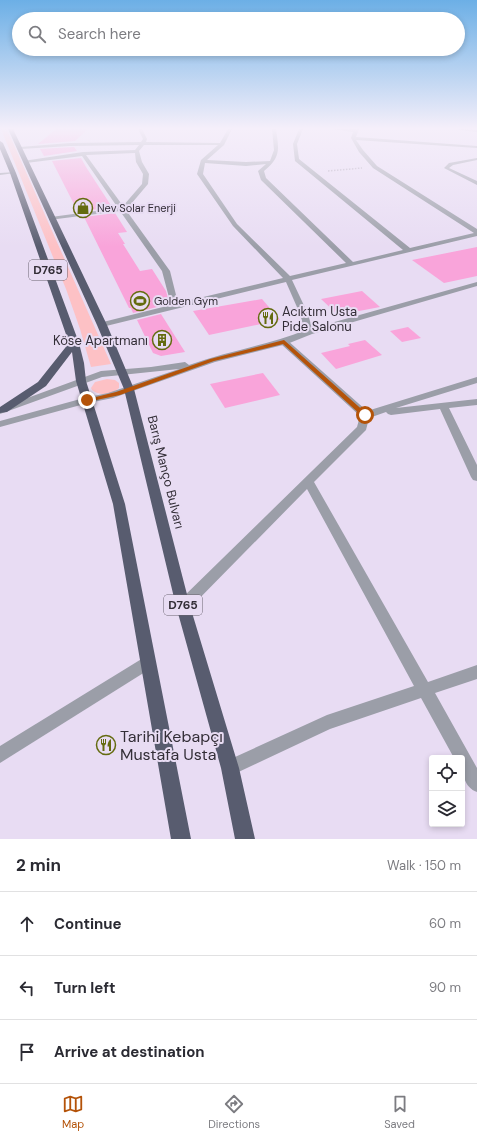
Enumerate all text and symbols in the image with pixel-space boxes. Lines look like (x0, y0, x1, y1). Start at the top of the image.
search box (12, 12, 465, 56)
icon: search (26, 23, 48, 45)
text: Search here (58, 24, 141, 44)
shop icon: Nev Solar Enerji (72, 197, 94, 219)
place label: Nev Solar Enerji (97, 201, 176, 215)
road number: D765 (29, 260, 67, 280)
sports icon: Golden Gym (129, 290, 151, 312)
place label: Golden Gym (154, 294, 218, 308)
place label: Acıktım Usta Pide Salonu (282, 303, 357, 335)
restaurant icon: Acıktım Usta Pide Salonu (257, 307, 279, 329)
building icon: Köse Apartmanı (151, 329, 173, 351)
place label: Köse Apartmanı (53, 332, 148, 349)
route end (78, 391, 96, 409)
route start (356, 406, 374, 424)
street label: Barış Manço Bulvarı (144, 414, 188, 530)
road number: D765 (164, 595, 202, 615)
place label: Tarihi Kebapçı Mustafa Usta (120, 726, 223, 765)
restaurant icon: Tarihi Kebapçı Mustafa Usta (95, 734, 117, 756)
map controls (429, 755, 465, 827)
button: locate (429, 755, 465, 791)
button: layers (429, 791, 465, 827)
text: 2 min (16, 854, 61, 876)
text: Walk · 150 m (387, 857, 461, 874)
icon: ahead (16, 913, 38, 935)
text: Continue (54, 914, 122, 934)
text: 60 m (429, 915, 461, 932)
icon: left (16, 977, 38, 999)
text: Turn left (54, 978, 115, 998)
text: 90 m (429, 979, 461, 996)
icon: arrive (16, 1041, 38, 1063)
text: Arrive at destination (54, 1042, 205, 1062)
tab: Map (62, 1093, 84, 1131)
tab: Directions (208, 1093, 260, 1131)
tab: Saved (384, 1093, 415, 1131)

